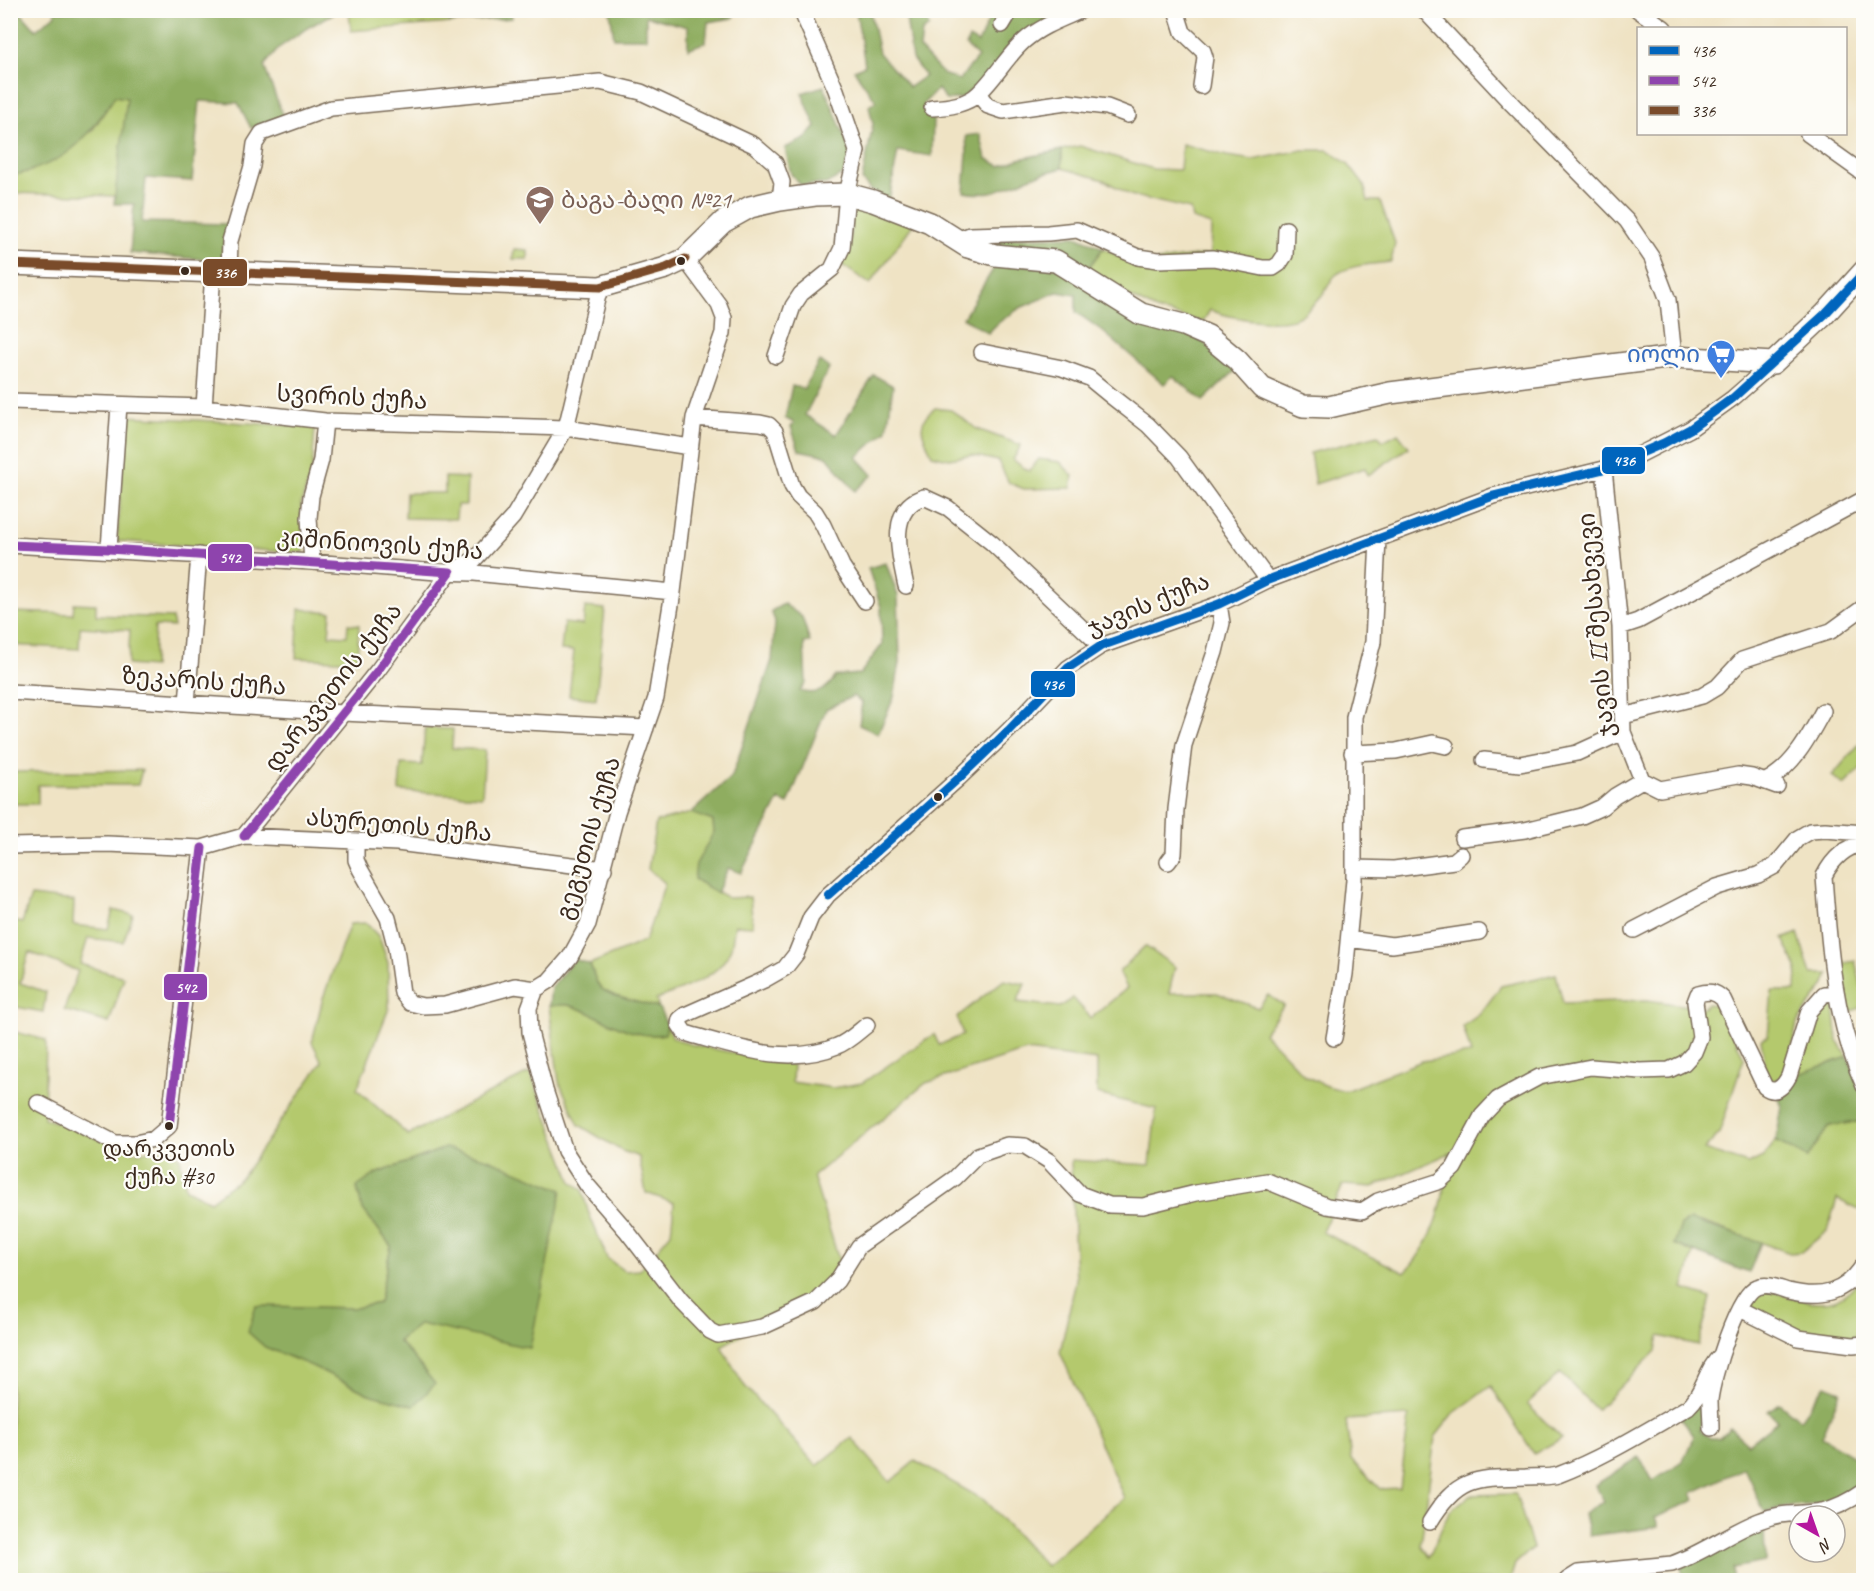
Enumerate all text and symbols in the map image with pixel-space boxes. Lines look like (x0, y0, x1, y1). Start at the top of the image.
legend (1637, 27, 1847, 135)
text: 436 (1691, 40, 1716, 62)
text: 542 (1691, 70, 1717, 92)
text: 336 (1691, 100, 1716, 122)
school or university icon: ბაგა-ბაღი №21 (524, 184, 556, 226)
place label: ბაგა-ბაღი №21 (561, 185, 732, 215)
unlabelled marker (675, 255, 687, 267)
line badge: 336 (202, 258, 248, 287)
text: 336 (214, 263, 237, 283)
unlabelled marker (179, 265, 191, 277)
supermarket icon: იოლი (1705, 338, 1737, 380)
place label: იოლი (1627, 339, 1700, 369)
street label: სვირის ქუჩა (276, 378, 428, 416)
line badge: 436 (1601, 446, 1646, 475)
text: 436 (1613, 451, 1636, 471)
street label: ჯავის II შესახვევი (1571, 512, 1621, 738)
street label: კიშინიოვის ქუჩა (276, 522, 484, 566)
line badge: 542 (207, 543, 253, 572)
text: 542 (219, 548, 242, 568)
street label: ჯავის ქუჩა (1082, 566, 1214, 642)
street label: დარკვეთის ქუჩა (258, 596, 408, 778)
street label: ზეკარის ქუჩა (121, 660, 287, 702)
line badge: 436 (1030, 670, 1076, 698)
text: 436 (1042, 675, 1065, 695)
street label: გეგუთის ქუჩა (549, 753, 627, 923)
unlabelled marker (932, 791, 944, 803)
street label: ასურეთის ქუჩა (305, 802, 493, 848)
line badge: 542 (163, 973, 208, 1001)
text: 542 (175, 978, 198, 998)
marker: დარკვეთის ქუჩა #30 (163, 1120, 175, 1132)
place label: დარკვეთის ქუჩა #30 (103, 1135, 235, 1191)
north arrow (1787, 1504, 1847, 1564)
text: N (1813, 1534, 1836, 1558)

